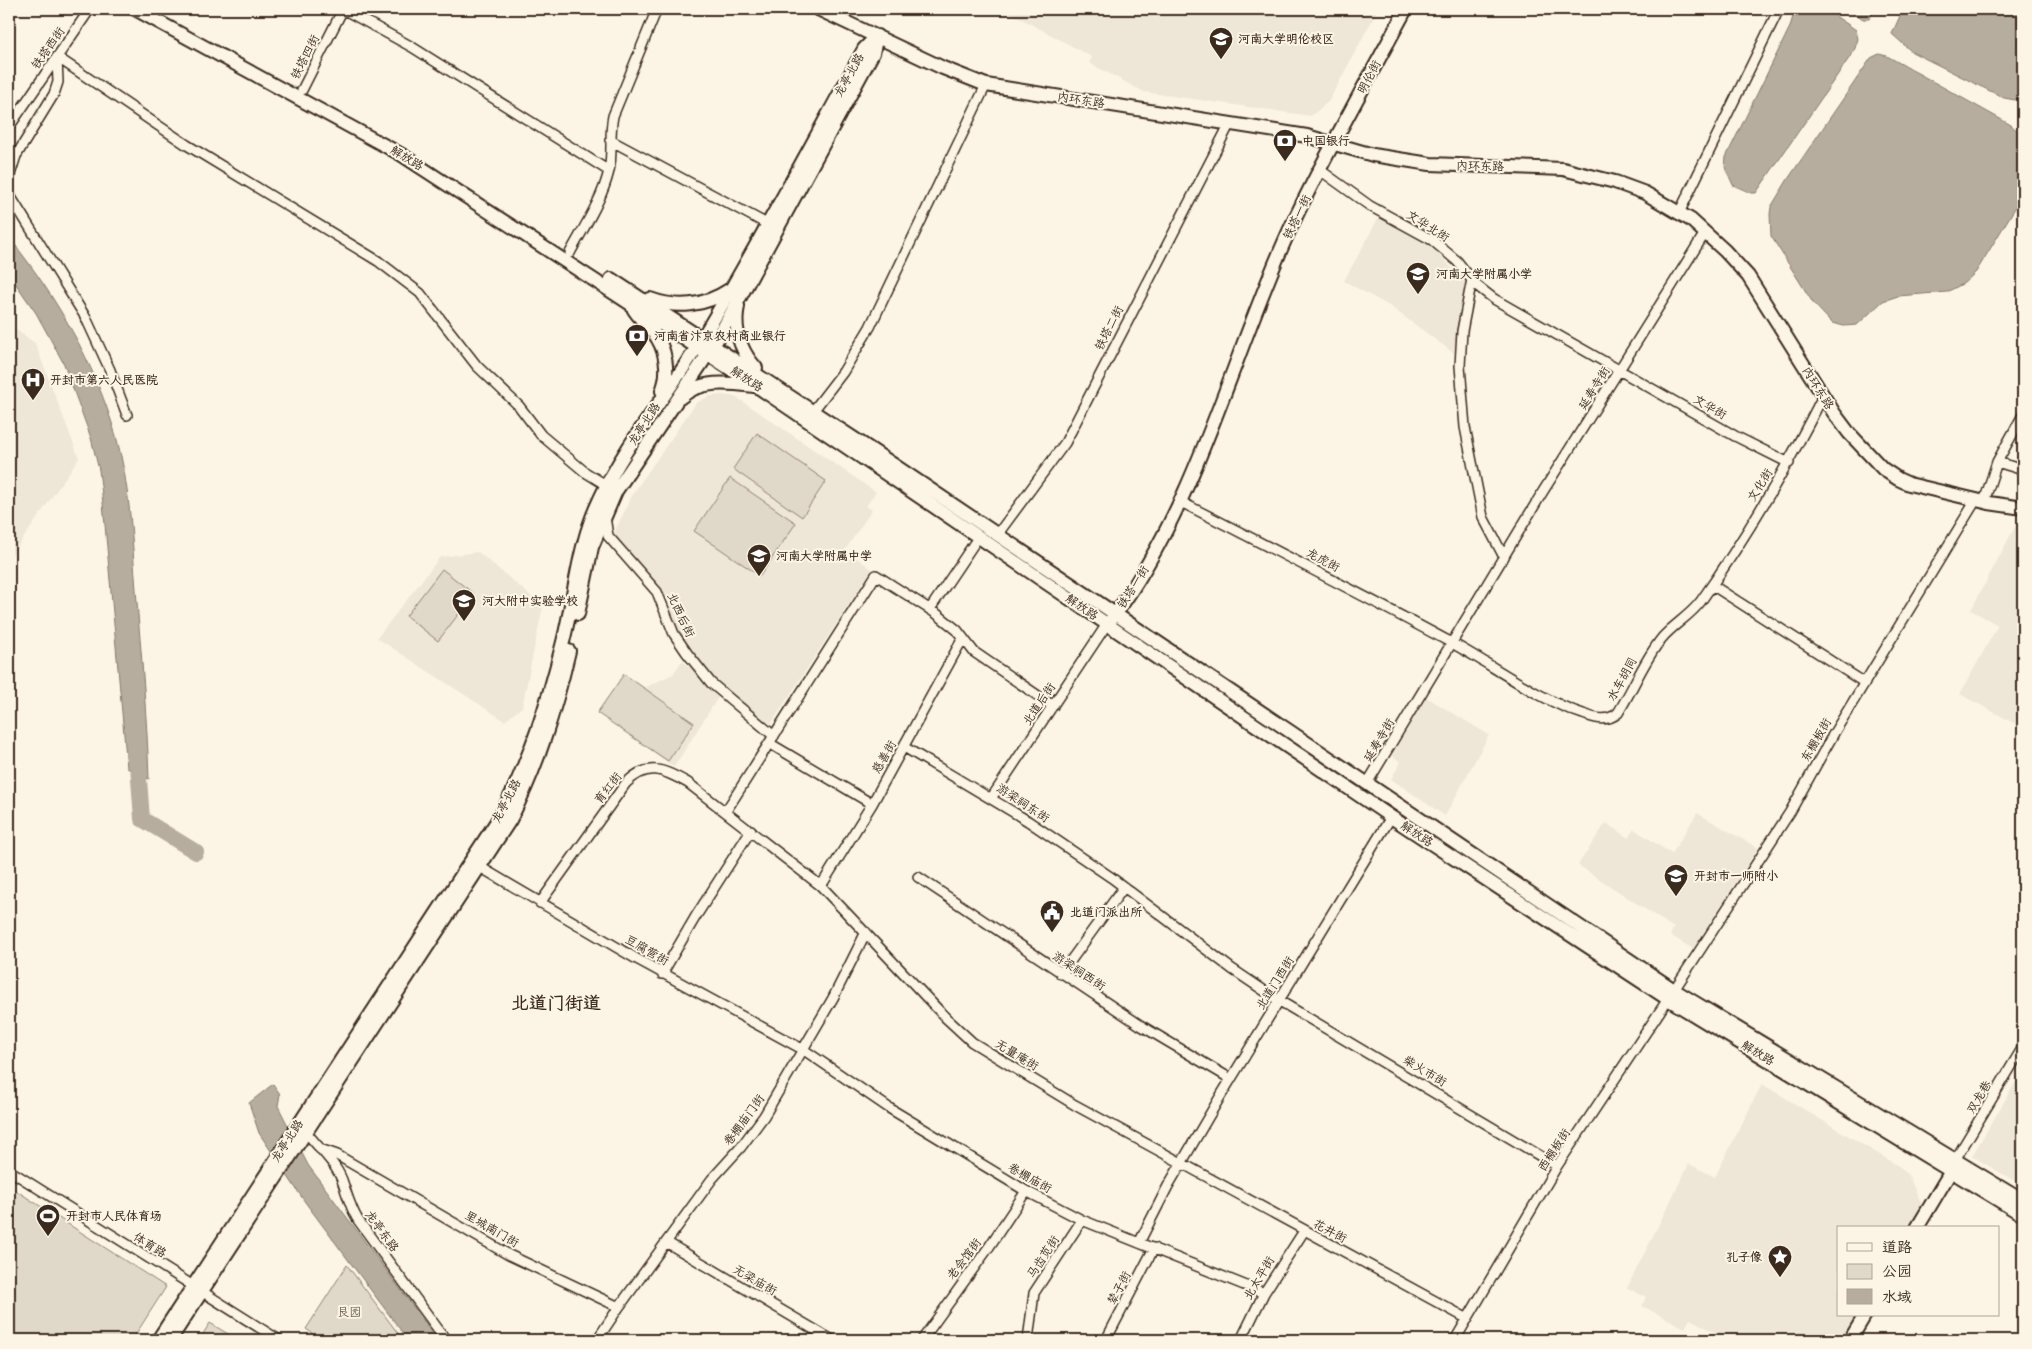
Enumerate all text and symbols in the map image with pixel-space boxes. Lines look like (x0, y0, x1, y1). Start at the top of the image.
street label: 铁塔西街 (28, 24, 68, 72)
school or university icon: 河南大学明伦校区 (1208, 26, 1234, 60)
place label: 河南大学明伦校区 (1238, 31, 1334, 46)
street label: 铁塔四街 (287, 32, 322, 82)
street label: 龙亭北路 (830, 50, 867, 99)
street label: 明伦街 (1353, 57, 1384, 96)
street label: 内环东路 (1056, 88, 1106, 111)
bank icon: 中国银行 (1272, 128, 1298, 162)
place label: 中国银行 (1302, 133, 1350, 148)
street label: 解放路 (388, 142, 427, 173)
street label: 内环东路 (1456, 158, 1504, 173)
street label: 铁塔一街 (1279, 192, 1314, 242)
street label: 文华北街 (1404, 206, 1453, 245)
school or university icon: 河南大学附属小学 (1405, 261, 1431, 295)
place label: 河南大学附属小学 (1436, 266, 1532, 281)
street label: 铁塔二街 (1091, 303, 1126, 353)
bank icon: 河南省汴京农村商业银行 (624, 323, 650, 357)
place label: 河南省汴京农村商业银行 (654, 328, 786, 343)
street label: 解放路 (728, 362, 766, 395)
street label: 延寿寺街 (1574, 363, 1613, 412)
street label: 内环东路 (1799, 363, 1838, 412)
hospital icon: 开封市第六人民医院 (20, 367, 46, 401)
place label: 开封市第六人民医院 (50, 372, 158, 387)
street label: 文华街 (1691, 391, 1730, 422)
street label: 龙亭北路 (624, 400, 663, 448)
street label: 文化街 (1744, 465, 1775, 504)
school or university icon: 河南大学附属中学 (746, 543, 772, 577)
street label: 龙虎街 (1304, 544, 1343, 575)
place label: 河南大学附属中学 (776, 548, 872, 563)
street label: 铁塔一街 (1113, 562, 1152, 611)
school or university icon: 河大附中实验学校 (451, 588, 477, 622)
street label: 北西后街 (665, 590, 698, 640)
street label: 解放路 (1063, 590, 1101, 623)
place label: 河大附中实验学校 (482, 593, 578, 608)
street label: 水车胡同 (1603, 654, 1640, 703)
street label: 北道后街 (1019, 680, 1058, 728)
street label: 延寿寺街 (1360, 715, 1397, 764)
street label: 东棚板街 (1797, 715, 1834, 764)
street label: 慈善街 (868, 737, 899, 776)
street label: 育红街 (591, 769, 625, 806)
street label: 龙亭北路 (488, 776, 523, 825)
street label: 游梁祠东街 (994, 780, 1053, 825)
street label: 解放路 (1398, 817, 1436, 850)
school or university icon: 开封市一师附小 (1663, 863, 1689, 897)
place label: 开封市一师附小 (1694, 868, 1778, 883)
public building icon: 北道门派出所 (1039, 899, 1065, 933)
place label: 北道门派出所 (1070, 904, 1143, 919)
street label: 豆腐营街 (623, 931, 672, 968)
street label: 游梁祠西街 (1050, 948, 1109, 993)
street label: 北道门西街 (1252, 953, 1297, 1012)
district label: 北道门街道 (511, 991, 601, 1014)
street label: 无量庵街 (993, 1036, 1042, 1073)
street label: 解放路 (1739, 1037, 1778, 1068)
street label: 柴火市街 (1401, 1052, 1450, 1089)
street label: 双龙巷 (1963, 1077, 1994, 1116)
street label: 卷棚庙门街 (720, 1091, 767, 1148)
street label: 龙亭北路 (267, 1117, 306, 1165)
street label: 西棚板街 (1534, 1126, 1573, 1174)
street label: 卷棚庙街 (1006, 1159, 1055, 1196)
sports icon: 开封市人民体育场 (35, 1203, 61, 1237)
street label: 龙亭东路 (362, 1207, 403, 1255)
street label: 里城南门街 (463, 1207, 522, 1250)
place label: 开封市人民体育场 (66, 1208, 162, 1223)
street label: 花井街 (1311, 1215, 1350, 1246)
legend (1837, 1226, 2000, 1316)
street label: 体育路 (131, 1229, 170, 1260)
street label: 马齿苋街 (1023, 1233, 1062, 1281)
street label: 老会馆街 (943, 1235, 984, 1282)
text: 道路 (1882, 1237, 1912, 1256)
place icon: 孔子像 (1767, 1244, 1793, 1278)
place label: 孔子像 (1726, 1249, 1762, 1264)
street label: 北太平街 (1240, 1253, 1277, 1302)
street label: 无梁庙街 (731, 1261, 780, 1298)
text: 公园 (1882, 1261, 1912, 1280)
street label: 辇子街 (1103, 1268, 1134, 1307)
text: 水域 (1882, 1287, 1912, 1306)
park label: 艮园 (337, 1304, 361, 1319)

